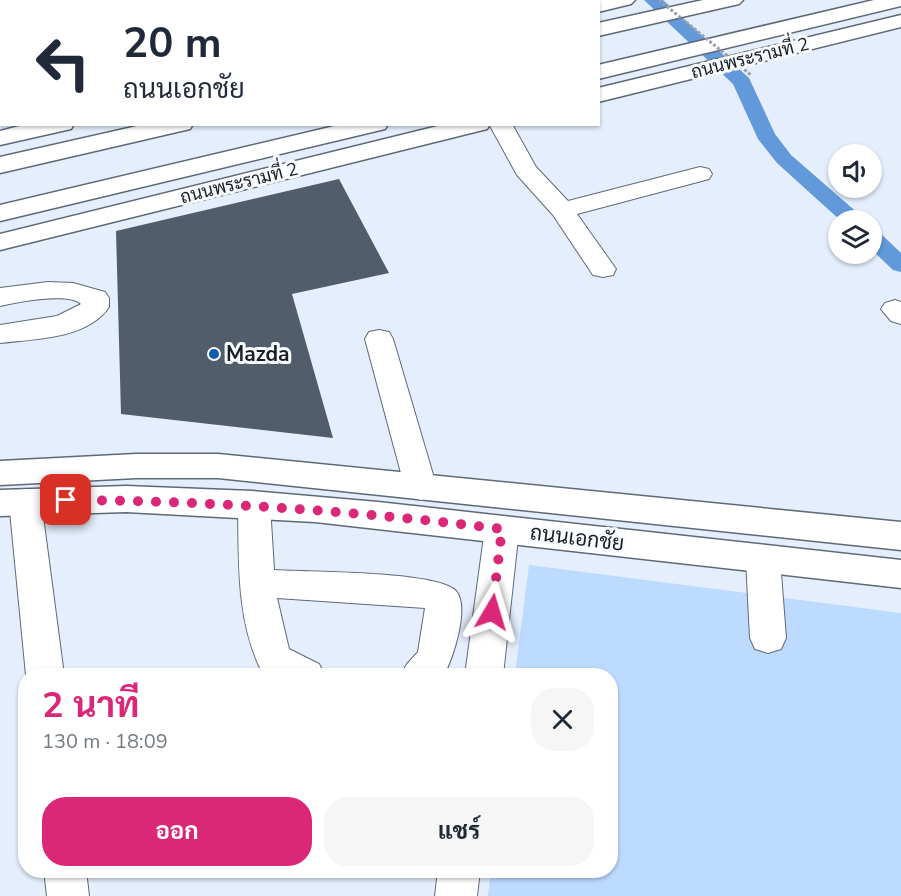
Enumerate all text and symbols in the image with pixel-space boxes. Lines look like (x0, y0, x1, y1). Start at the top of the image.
text: 20 m (123, 15, 222, 72)
icon: left (24, 24, 102, 102)
street label: ถนนพระรามที่ 2 (688, 28, 811, 84)
text: ถนนเอกชัย (123, 71, 245, 108)
map controls (828, 144, 882, 264)
button: sound (828, 144, 882, 198)
street label: ถนนพระรามที่ 2 (177, 153, 300, 209)
button: layers (828, 210, 882, 264)
place label: Mazda (226, 340, 290, 368)
marker: Mazda (207, 347, 221, 361)
pin (40, 474, 91, 525)
icon: arrive (49, 483, 82, 516)
street label: ถนนเอกชัย (528, 518, 626, 558)
position arrow (460, 580, 524, 644)
text: 2 นาที (42, 681, 140, 730)
button: close (531, 688, 594, 751)
text: 130 m · 18:09 (42, 728, 168, 755)
button: ออก (42, 797, 312, 866)
button: แชร์ (324, 797, 594, 866)

